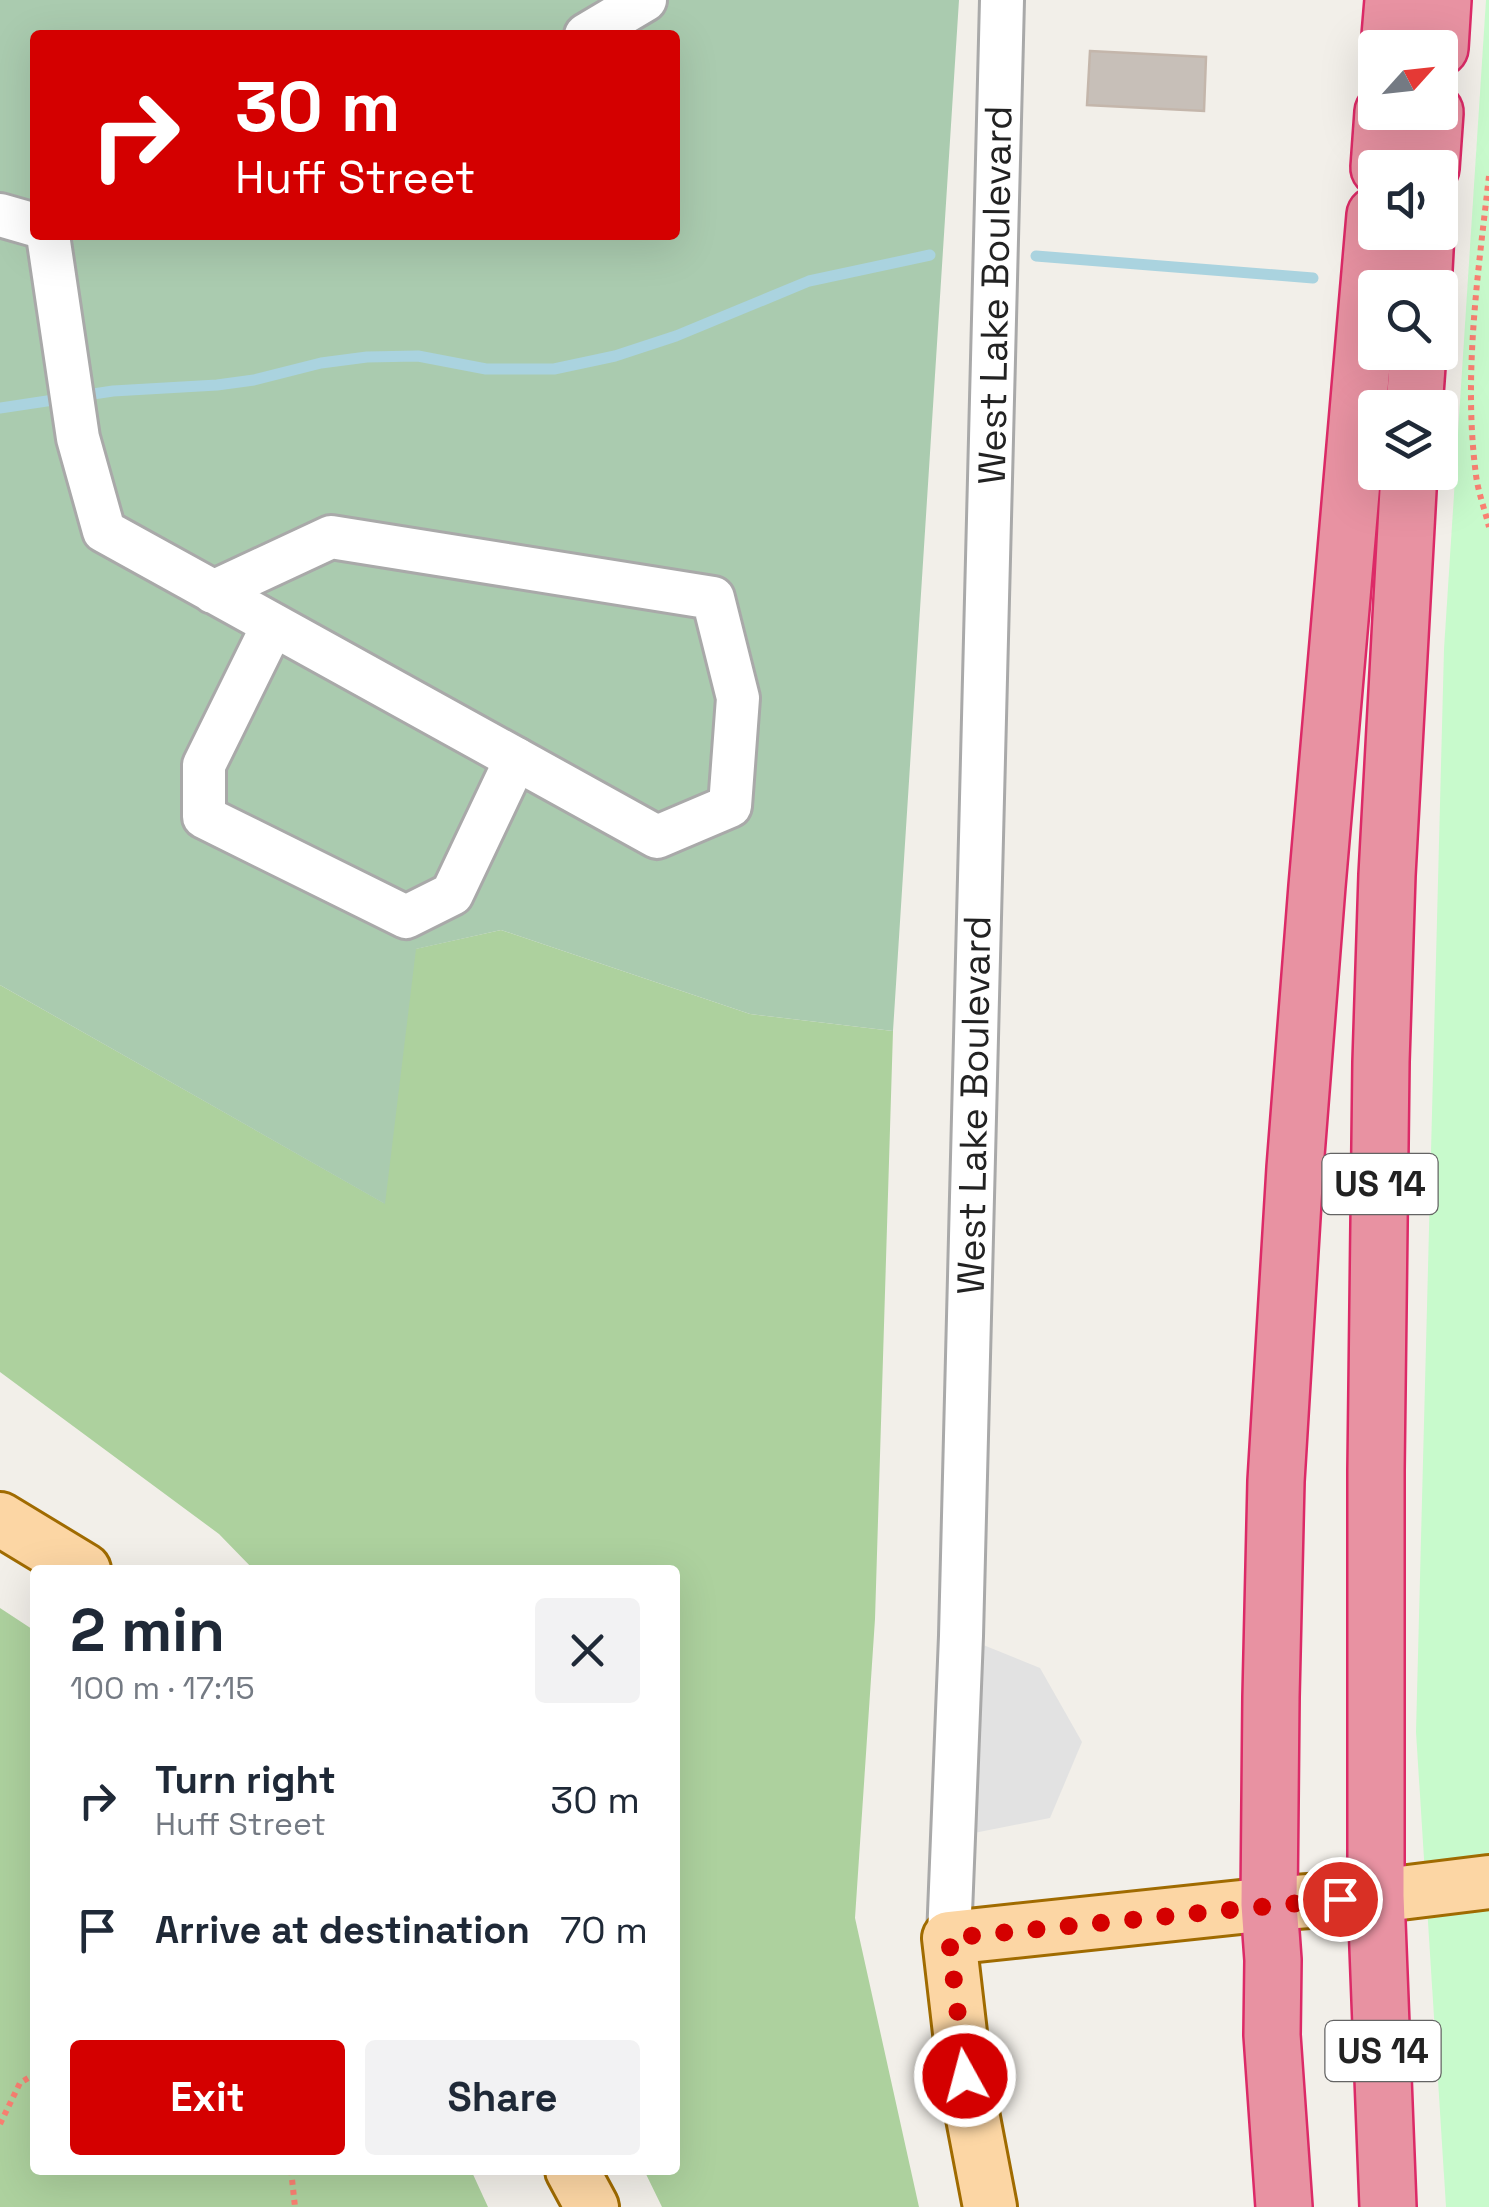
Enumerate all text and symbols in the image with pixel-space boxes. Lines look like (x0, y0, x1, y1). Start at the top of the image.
north arrow (1358, 30, 1458, 130)
map controls (1358, 30, 1458, 490)
text: 30 m (235, 62, 400, 151)
icon: right (70, 70, 200, 200)
street label: West Lake Boulevard (968, 105, 1022, 485)
text: Huff Street (235, 149, 475, 206)
button: sound (1358, 150, 1458, 250)
button: search (1358, 270, 1458, 370)
button: layers (1358, 390, 1458, 490)
street label: West Lake Boulevard (947, 915, 1001, 1295)
road number: US 14 (1322, 1154, 1438, 1214)
text: 2 min (70, 1592, 225, 1669)
button: close (535, 1598, 640, 1703)
text: 100 m · 17:15 (70, 1668, 255, 1708)
text: Turn right (155, 1756, 336, 1804)
icon: right (70, 1773, 125, 1828)
text: 30 m (550, 1776, 640, 1824)
text: Huff Street (155, 1804, 326, 1844)
pin (1298, 1857, 1383, 1942)
icon: arrive (1313, 1872, 1368, 1927)
icon: arrive (70, 1903, 125, 1958)
text: Arrive at destination (155, 1906, 530, 1954)
text: 70 m (560, 1906, 648, 1954)
road number: US 14 (1326, 2021, 1440, 2081)
position arrow (913, 2024, 1017, 2128)
button: Exit (70, 2040, 345, 2155)
button: Share (365, 2040, 640, 2155)

